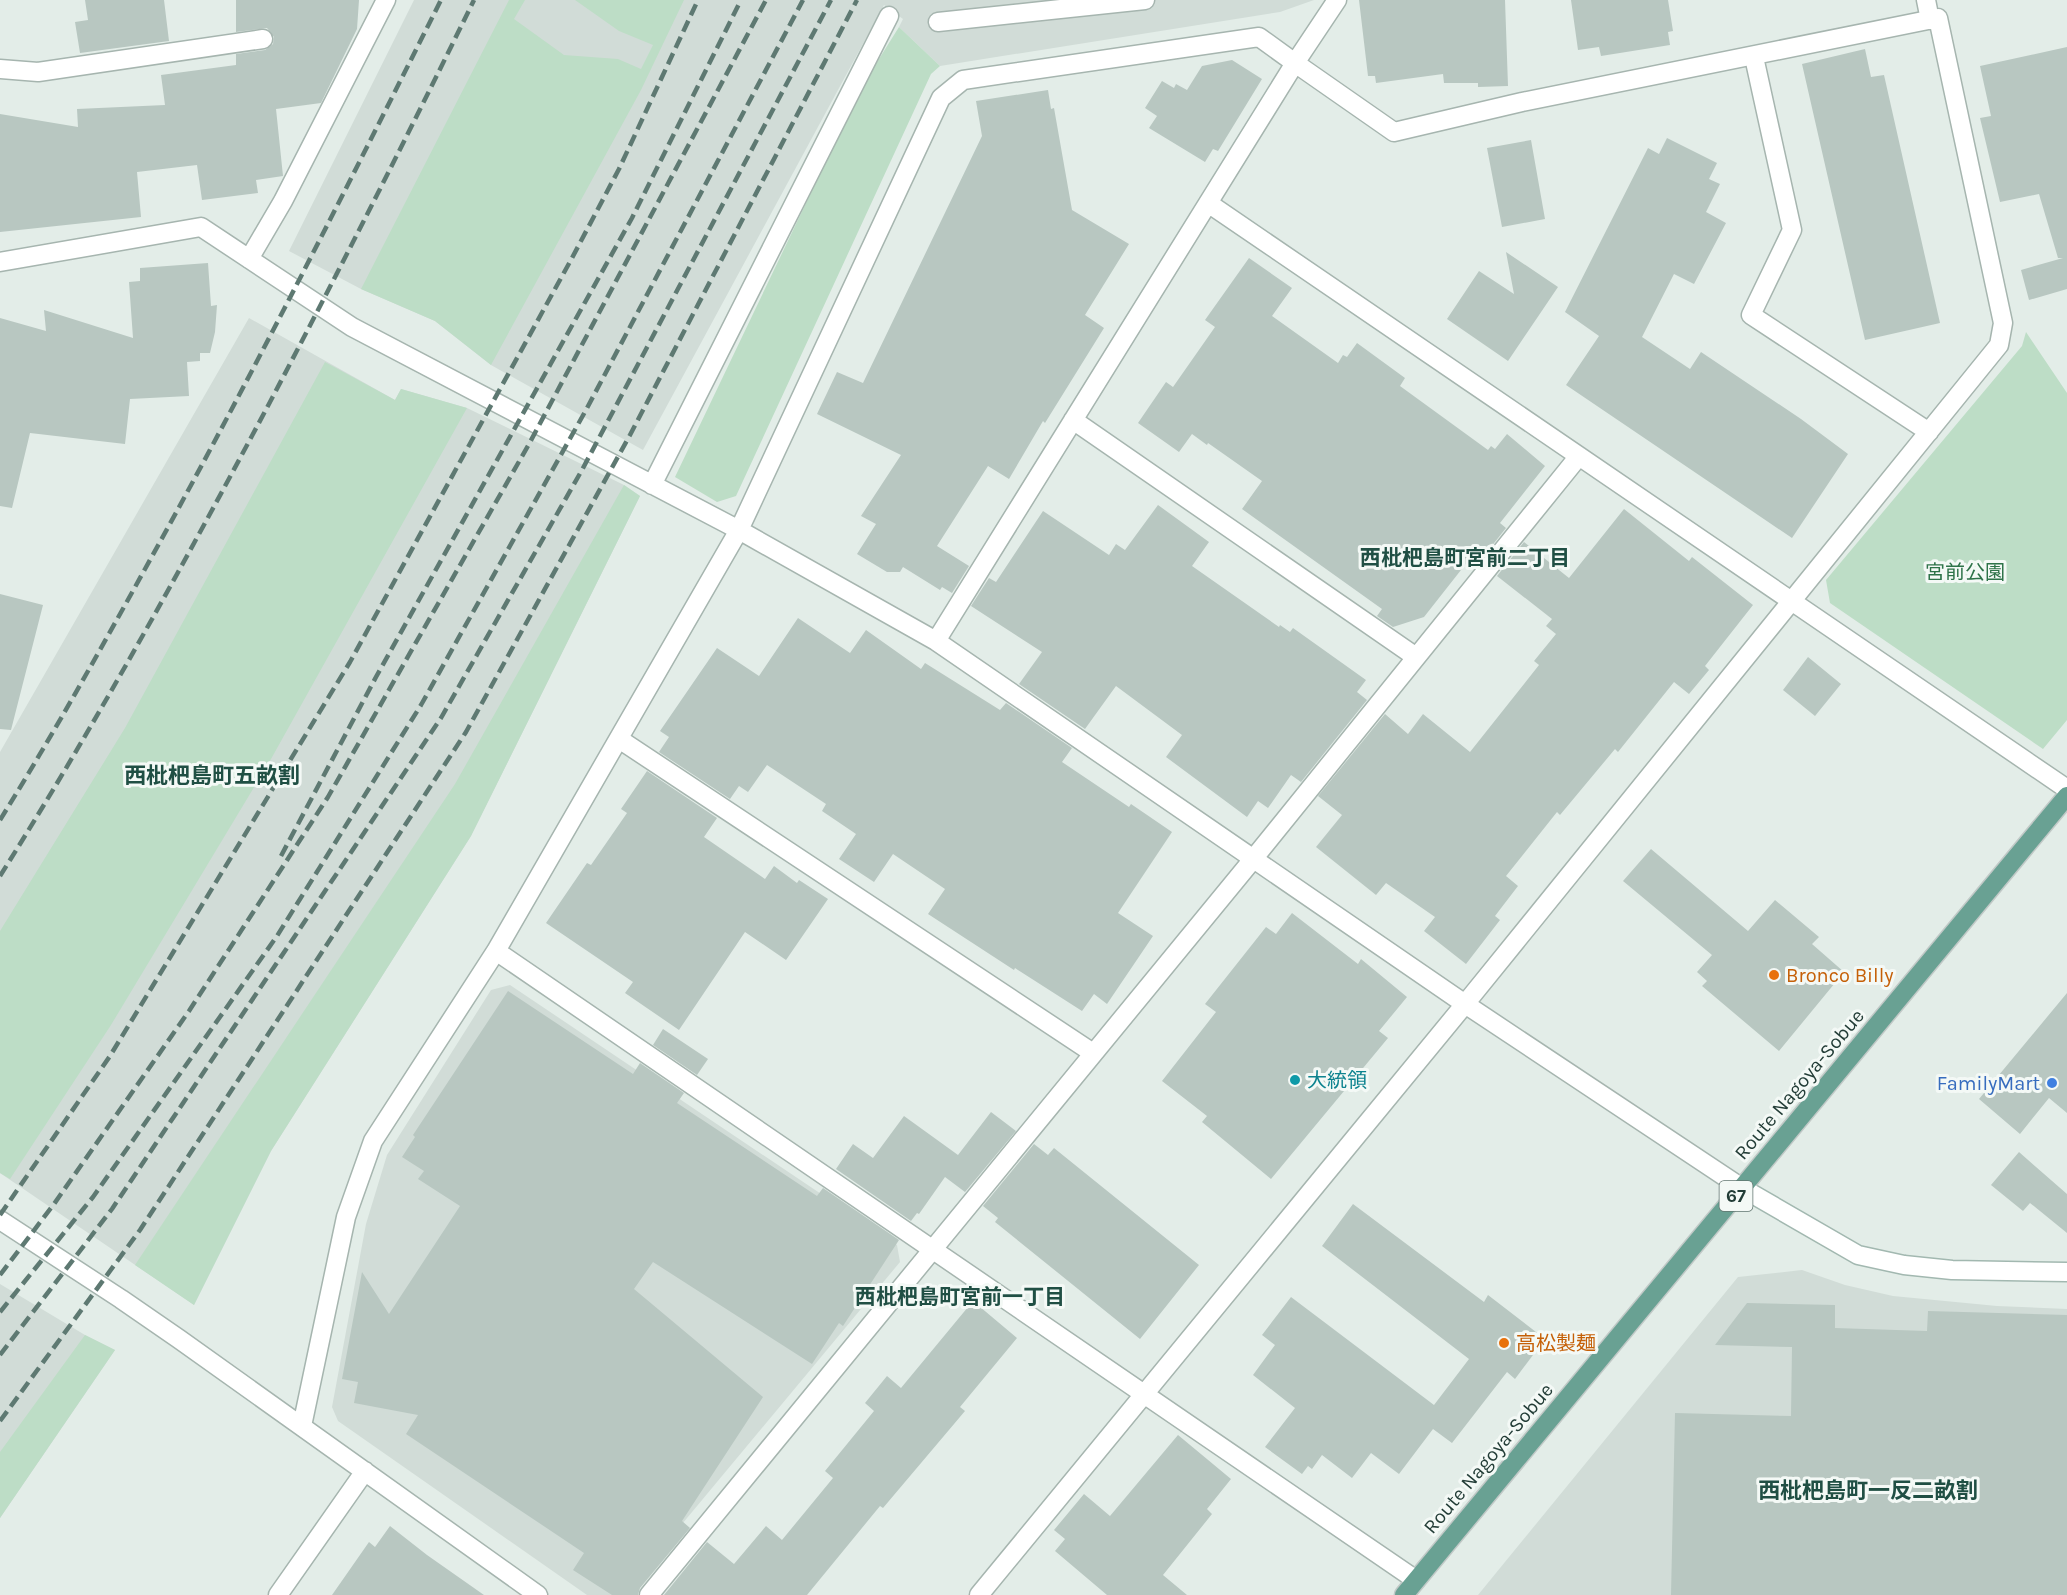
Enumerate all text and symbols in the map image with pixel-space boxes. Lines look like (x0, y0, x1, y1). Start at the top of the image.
district label: 西枇杷島町宮前二丁目 (1360, 546, 1570, 570)
park label: 宮前公園 (1925, 561, 2005, 584)
district label: 西枇杷島町五畝割 (124, 763, 300, 789)
place label: Bronco Billy (1786, 964, 1894, 987)
marker: Bronco Billy (1767, 968, 1781, 982)
street label: Route Nagoya-Sobue (1730, 1004, 1869, 1164)
place label: 大統領 (1307, 1069, 1367, 1092)
place label: FamilyMart (1937, 1072, 2040, 1095)
marker: 大統領 (1288, 1073, 1302, 1087)
marker: FamilyMart (2045, 1076, 2059, 1090)
road number: 67 (1720, 1181, 1752, 1211)
district label: 西枇杷島町宮前一丁目 (855, 1285, 1065, 1309)
place label: 高松製麺 (1516, 1332, 1596, 1355)
marker: 高松製麺 (1497, 1336, 1511, 1350)
street label: Route Nagoya-Sobue (1419, 1378, 1558, 1538)
district label: 西枇杷島町一反二畝割 (1758, 1478, 1978, 1504)

